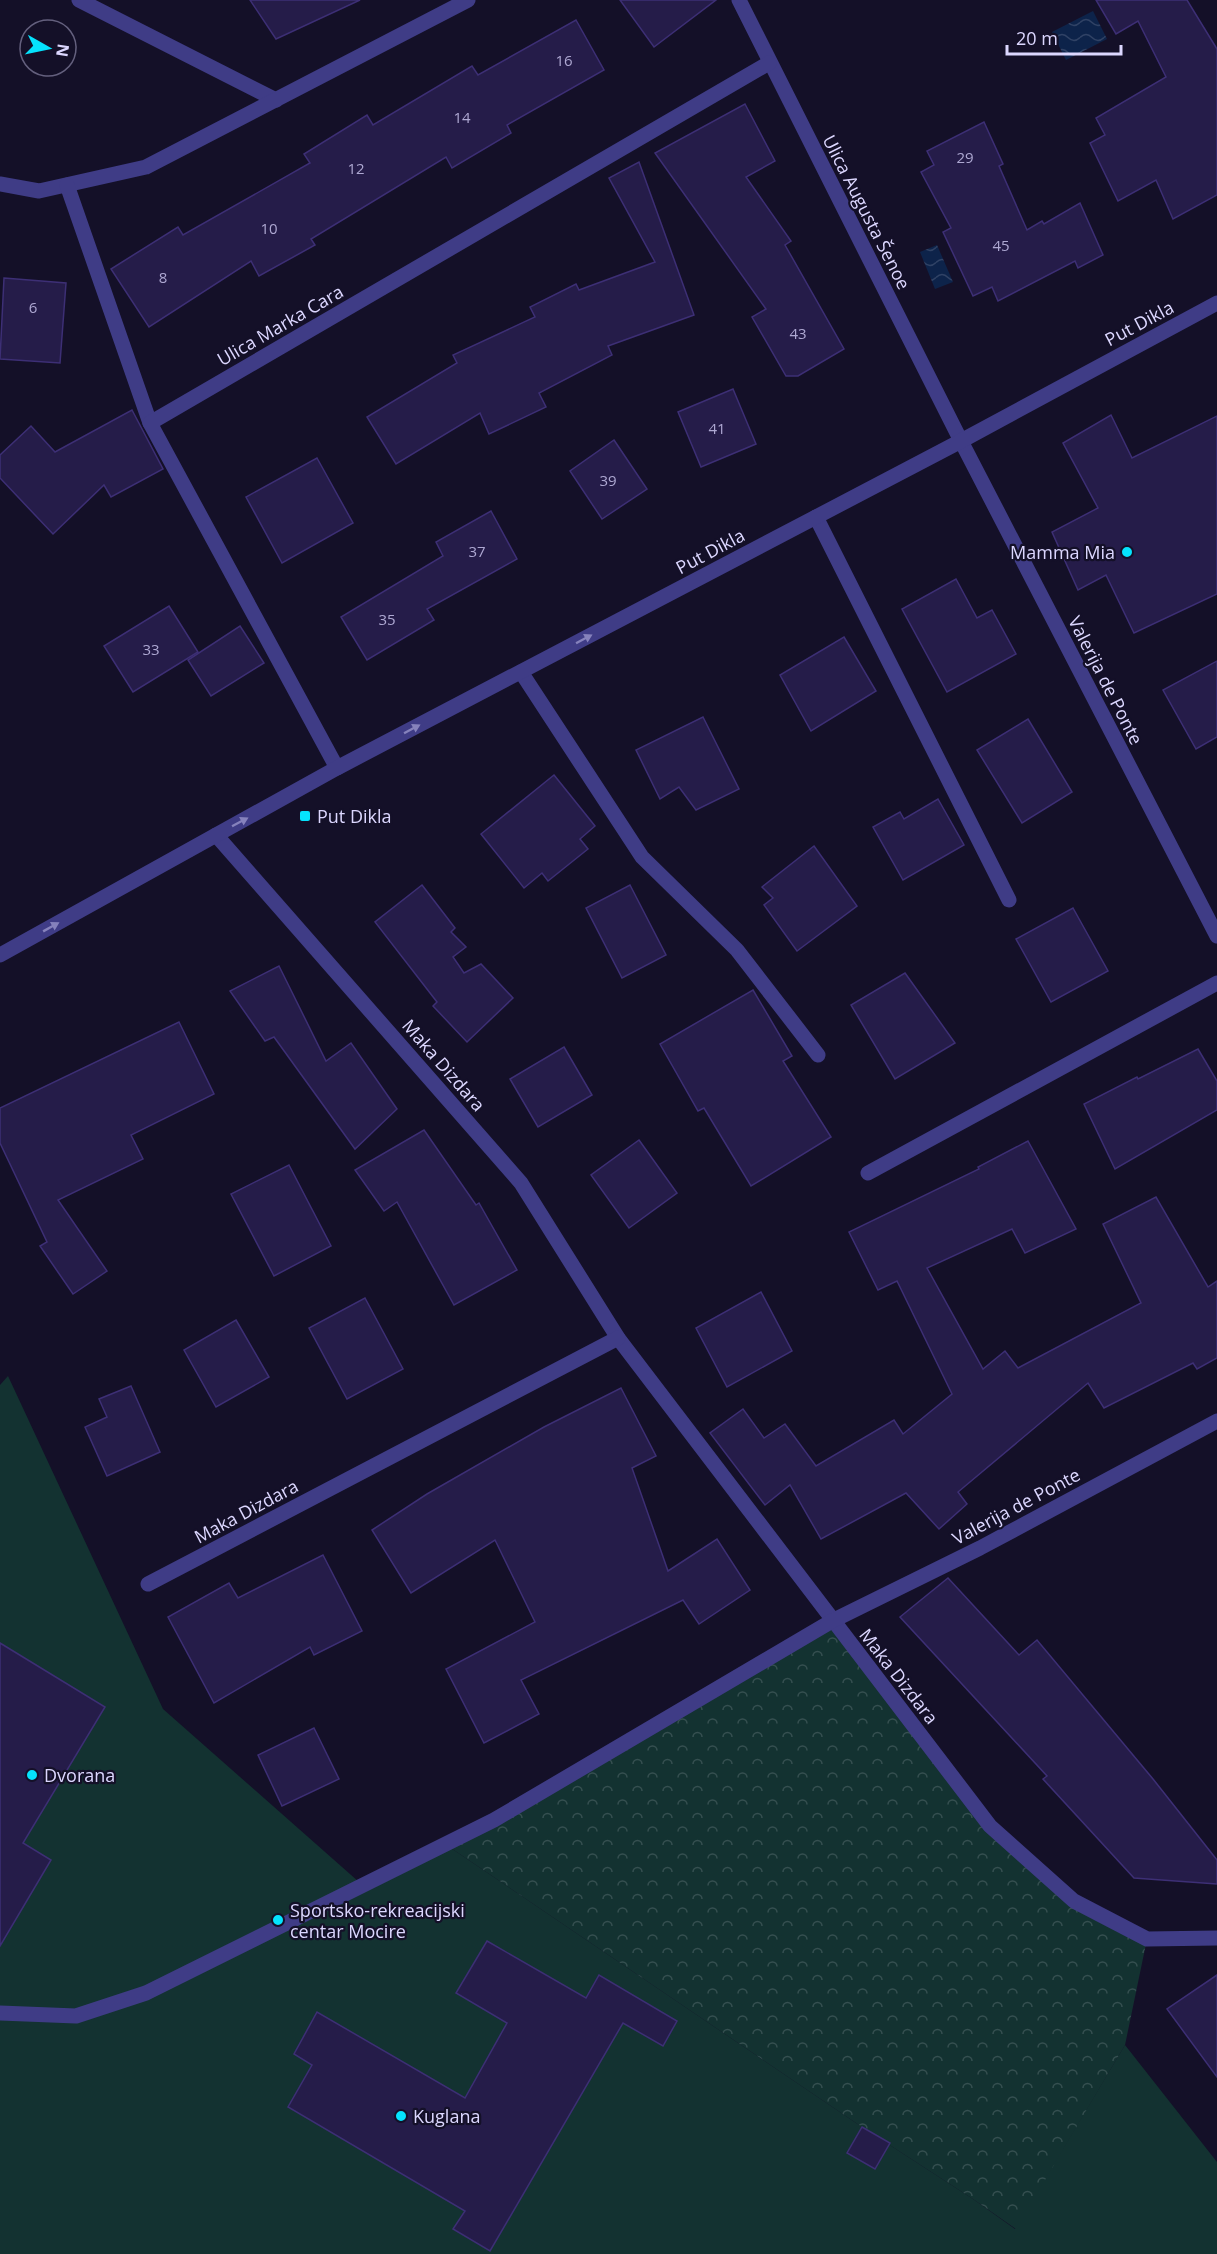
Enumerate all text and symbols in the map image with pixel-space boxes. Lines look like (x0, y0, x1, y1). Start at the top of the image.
north arrow (18, 18, 78, 78)
scale bar (1007, 18, 1121, 56)
text: 20 m (1016, 26, 1058, 50)
text: N (51, 42, 75, 58)
house number: 16 (555, 50, 573, 70)
house number: 14 (453, 107, 471, 127)
street label: Ulica Augusta Šenoe (818, 131, 916, 293)
house number: 29 (956, 147, 974, 167)
house number: 12 (347, 158, 365, 178)
house number: 10 (260, 218, 278, 238)
house number: 45 (992, 235, 1010, 255)
house number: 8 (159, 267, 167, 287)
street label: Ulica Marka Cara (213, 279, 347, 371)
street label: Put Dikla (1100, 295, 1178, 351)
house number: 6 (29, 297, 37, 317)
house number: 43 (789, 323, 807, 343)
house number: 41 (708, 418, 726, 438)
house number: 39 (599, 470, 617, 490)
street label: Put Dikla (671, 523, 749, 579)
place label: Mamma Mia (1010, 540, 1115, 564)
house number: 37 (468, 541, 486, 561)
marker: Mamma Mia (1120, 545, 1134, 559)
house number: 35 (378, 609, 396, 629)
street label: Valerija de Ponte (1063, 611, 1149, 749)
one-way arrow (576, 634, 593, 643)
house number: 33 (142, 639, 160, 659)
one-way arrow (403, 724, 420, 734)
place label: Put Dikla (317, 804, 392, 828)
marker: Put Dikla (298, 809, 312, 823)
one-way arrow (232, 817, 249, 827)
one-way arrow (43, 921, 59, 932)
street label: Maka Dizdara (397, 1014, 491, 1116)
street label: Valerija de Ponte (948, 1462, 1084, 1550)
street label: Maka Dizdara (190, 1473, 302, 1549)
street label: Maka Dizdara (854, 1623, 944, 1729)
place label: Dvorana (44, 1763, 115, 1787)
marker: Dvorana (25, 1768, 39, 1782)
place label: Sportsko-rekreacijski centar Mocire (290, 1898, 465, 1943)
marker: Sportsko-rekreacijski centar Mocire (271, 1913, 285, 1927)
place label: Kuglana (413, 2104, 480, 2128)
marker: Kuglana (394, 2109, 408, 2123)

